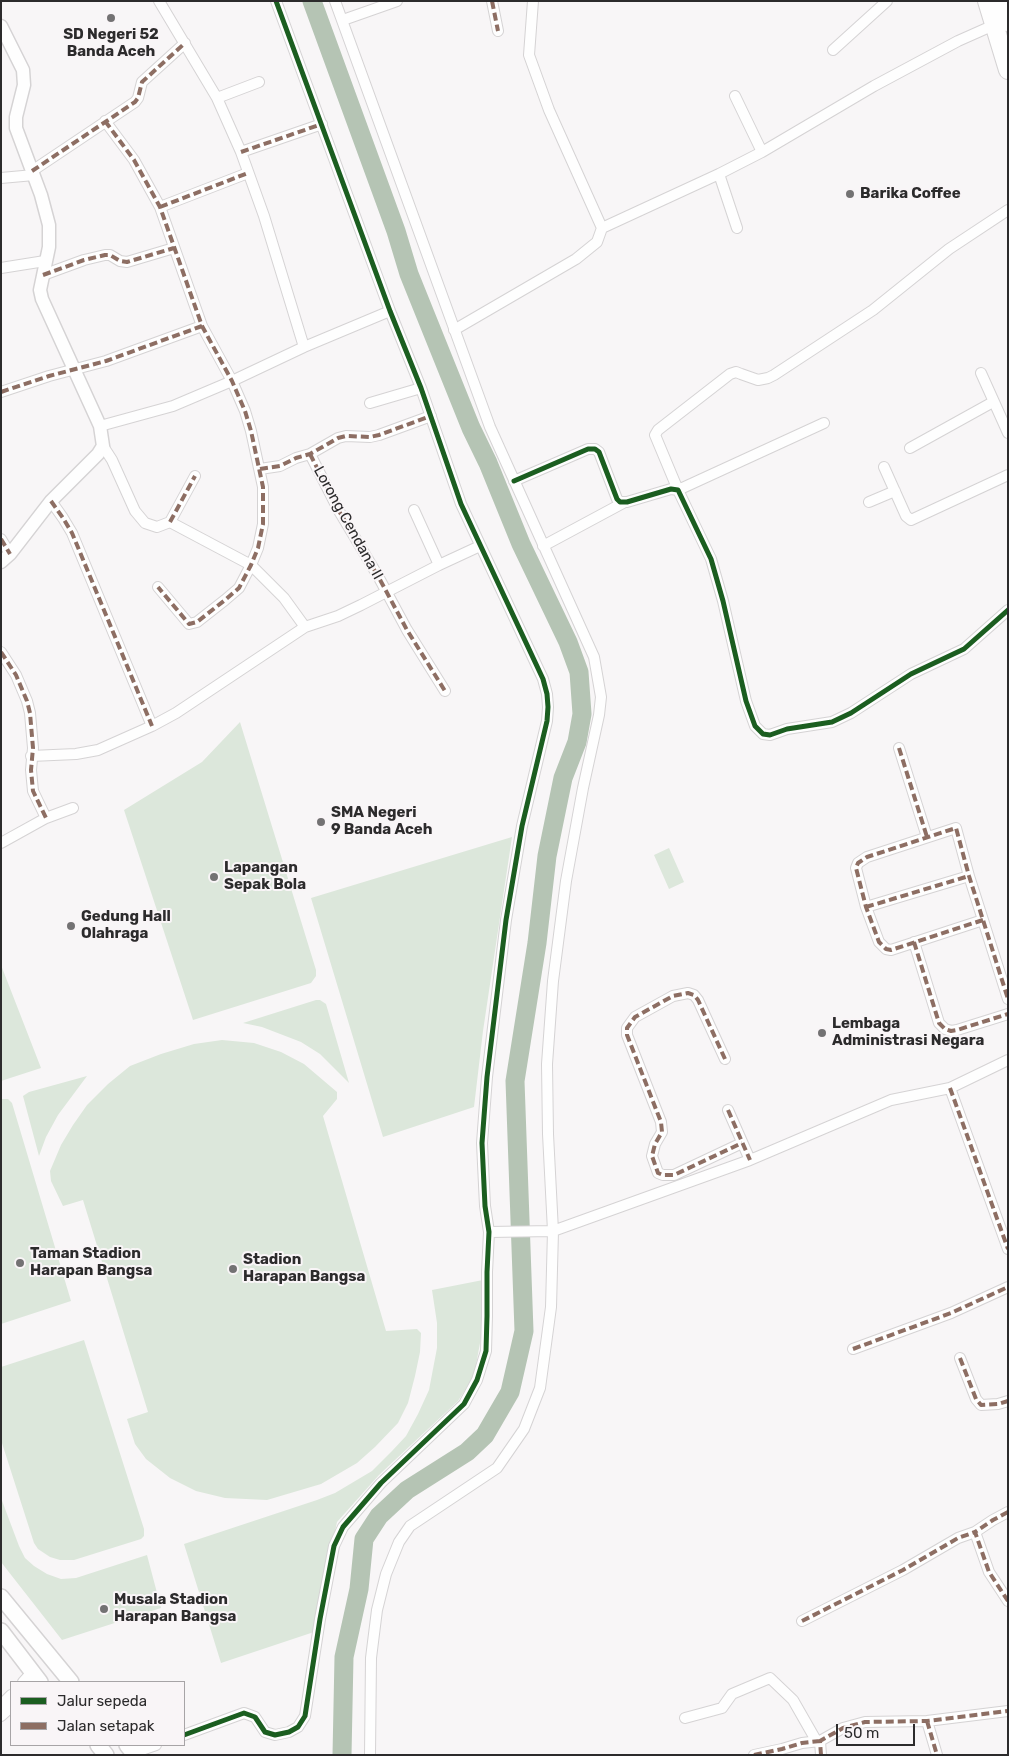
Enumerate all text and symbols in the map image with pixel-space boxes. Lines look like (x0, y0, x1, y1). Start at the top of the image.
marker: SD Negeri 52 Banda Aceh (105, 12, 117, 24)
place label: SD Negeri 52 Banda Aceh (63, 26, 159, 61)
place label: Barika Coffee (860, 185, 961, 203)
marker: Barika Coffee (844, 188, 856, 200)
street label: Lorong Cendana II (309, 463, 387, 583)
place label: SMA Negeri 9 Banda Aceh (331, 804, 433, 839)
marker: SMA Negeri 9 Banda Aceh (315, 816, 327, 828)
place label: Lapangan Sepak Bola (224, 859, 306, 894)
marker: Lapangan Sepak Bola (208, 871, 220, 883)
place label: Gedung Hall Olahraga (81, 908, 171, 943)
marker: Gedung Hall Olahraga (65, 920, 77, 932)
place label: Lembaga Administrasi Negara (832, 1015, 984, 1050)
marker: Lembaga Administrasi Negara (816, 1027, 828, 1039)
place label: Taman Stadion Harapan Bangsa (30, 1245, 152, 1280)
place label: Stadion Harapan Bangsa (243, 1251, 365, 1286)
marker: Taman Stadion Harapan Bangsa (14, 1257, 26, 1269)
marker: Stadion Harapan Bangsa (227, 1263, 239, 1275)
place label: Musala Stadion Harapan Bangsa (114, 1591, 236, 1626)
marker: Musala Stadion Harapan Bangsa (98, 1603, 110, 1615)
legend (10, 1681, 185, 1746)
text: Jalur sepeda (57, 1692, 147, 1710)
scale bar (839, 1714, 918, 1746)
text: Jalan setapak (57, 1717, 155, 1735)
text: 50 m (844, 1724, 879, 1742)

